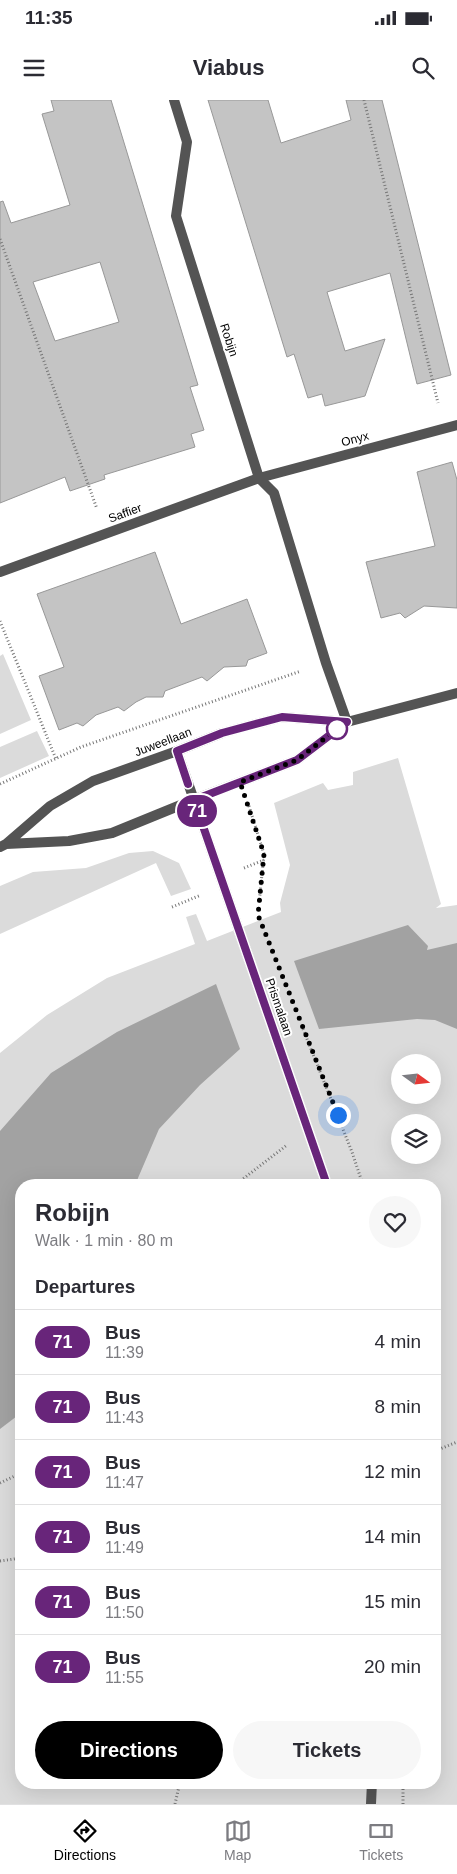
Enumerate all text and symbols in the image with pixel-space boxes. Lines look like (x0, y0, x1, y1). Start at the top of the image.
text: 11:35 (25, 7, 73, 28)
icon: menu (20, 54, 48, 82)
icon: search (409, 54, 437, 82)
text: Viabus (193, 55, 264, 80)
street label: Robijn (217, 322, 241, 358)
street label: Onyx (340, 429, 370, 449)
street label: Saffier (106, 501, 144, 525)
unlabelled marker (326, 718, 348, 740)
street label: Juweellaan (132, 725, 194, 759)
line badge: 71 (174, 795, 220, 827)
text: 71 (187, 801, 207, 821)
street label: Prismalaan (263, 976, 295, 1038)
north arrow (391, 1054, 441, 1104)
map controls (391, 1054, 441, 1164)
your location (326, 1103, 351, 1128)
button: layers (391, 1114, 441, 1164)
button: heart (369, 1196, 421, 1248)
text: Robijn (35, 1199, 110, 1226)
text: Walk · 1 min · 80 m (35, 1232, 173, 1249)
text: Departures (35, 1276, 135, 1297)
text: Bus (105, 1322, 141, 1343)
text: 4 min (375, 1331, 421, 1352)
text: 71 (52, 1332, 73, 1352)
text: 11:39 (105, 1344, 144, 1361)
text: Bus (105, 1387, 141, 1408)
text: 8 min (375, 1396, 421, 1417)
text: 71 (52, 1397, 73, 1417)
text: 11:43 (105, 1409, 144, 1426)
text: Bus (105, 1452, 141, 1473)
text: 12 min (364, 1461, 421, 1482)
text: 71 (52, 1462, 73, 1482)
text: 11:47 (105, 1474, 144, 1491)
text: Bus (105, 1517, 141, 1538)
text: 14 min (364, 1526, 421, 1547)
text: 71 (52, 1527, 73, 1547)
text: 11:49 (105, 1539, 144, 1556)
text: Bus (105, 1582, 141, 1603)
text: 15 min (364, 1591, 421, 1612)
text: 71 (52, 1592, 73, 1612)
text: 11:50 (105, 1604, 144, 1621)
text: Bus (105, 1647, 141, 1668)
text: 20 min (364, 1656, 421, 1677)
text: 71 (52, 1657, 73, 1677)
text: 11:55 (105, 1669, 144, 1686)
button: Directions (35, 1721, 223, 1779)
button: Tickets (233, 1721, 421, 1779)
tab: Directions (54, 1817, 116, 1863)
tab: Map (224, 1817, 252, 1863)
tab: Tickets (359, 1817, 403, 1863)

